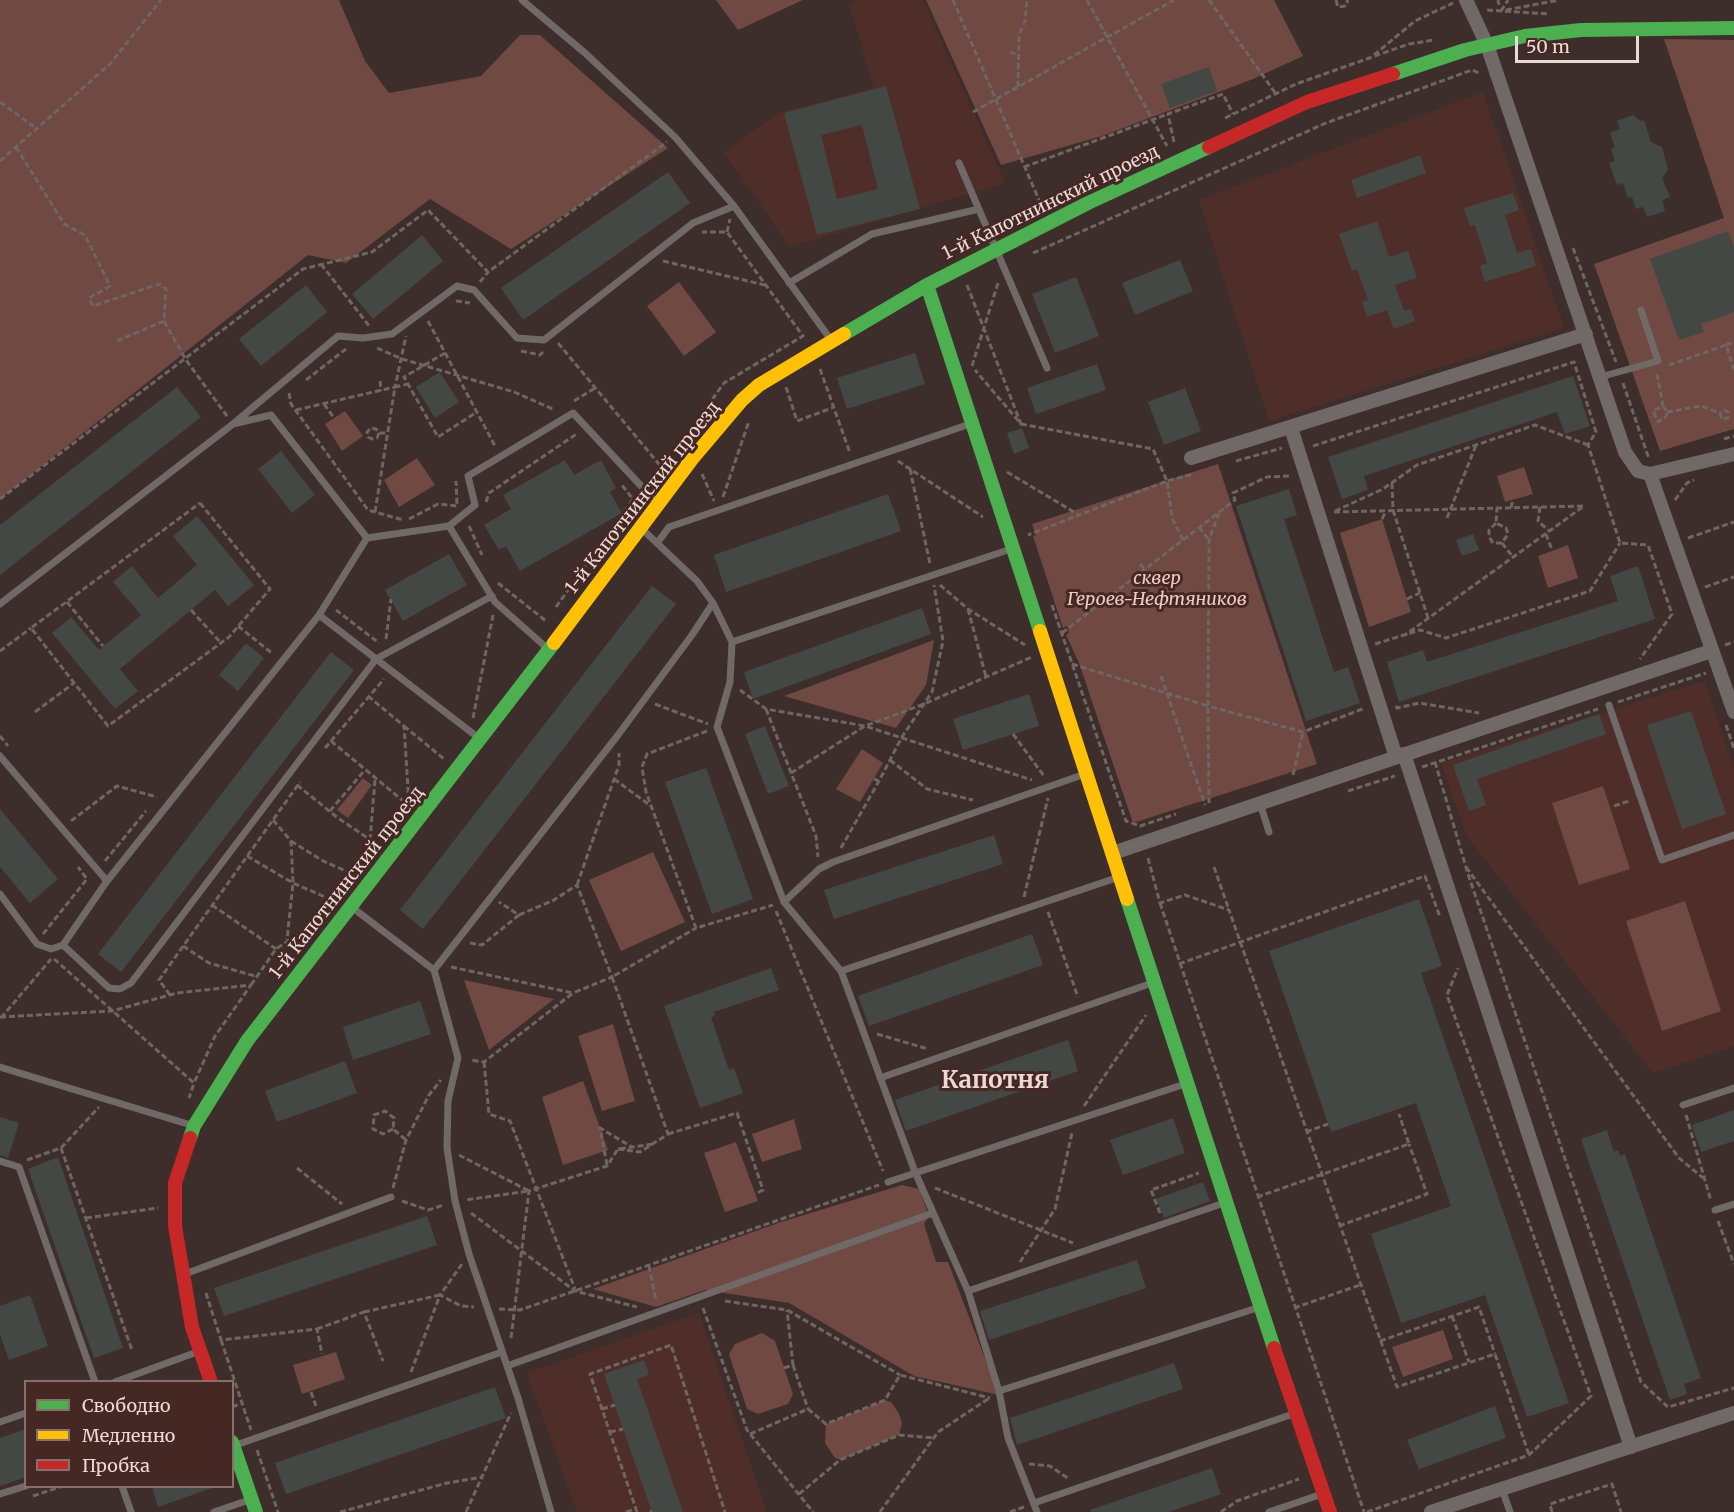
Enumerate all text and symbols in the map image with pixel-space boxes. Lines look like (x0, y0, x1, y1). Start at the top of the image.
scale bar (1518, 24, 1642, 62)
text: 50 m (1526, 35, 1570, 58)
street label: 1-й Капотнинский проезд (939, 141, 1163, 265)
street label: 1-й Капотнинский проезд (561, 397, 725, 599)
park label: сквер Героев-Нефтяников (1067, 568, 1247, 610)
street label: 1-й Капотнинский проезд (265, 782, 429, 984)
district label: Капотня (941, 1067, 1049, 1095)
legend (24, 1380, 234, 1488)
text: Свободно (82, 1394, 170, 1417)
text: Медленно (82, 1424, 175, 1447)
text: Пробка (82, 1454, 150, 1477)

